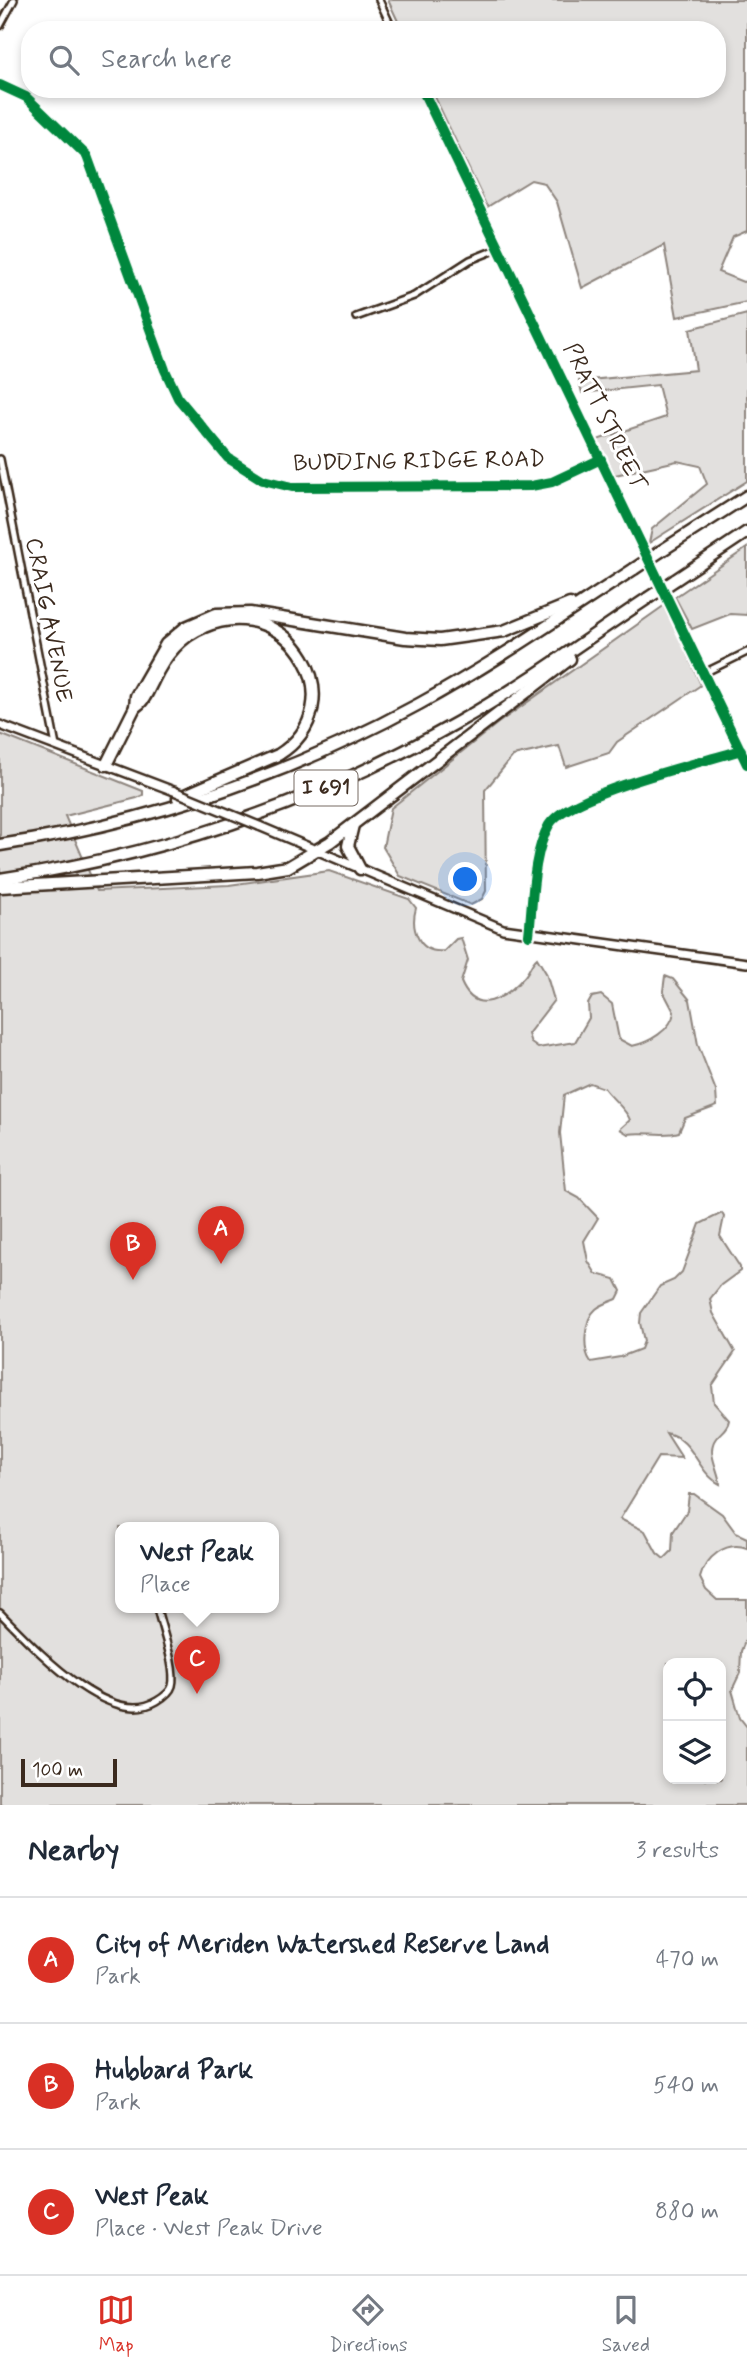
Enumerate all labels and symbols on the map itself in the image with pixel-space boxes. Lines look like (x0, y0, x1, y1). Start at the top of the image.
street label: PRATT STREET (555, 338, 653, 497)
street label: BUDDING RIDGE ROAD (293, 445, 545, 479)
street label: CRAIG AVENUE (17, 535, 79, 705)
road number: I 691 (294, 770, 358, 806)
your location (448, 862, 482, 896)
pin: A (198, 1206, 244, 1264)
pin: B (110, 1222, 156, 1280)
pin: C (174, 1636, 220, 1694)
scale bar (21, 1756, 117, 1788)

